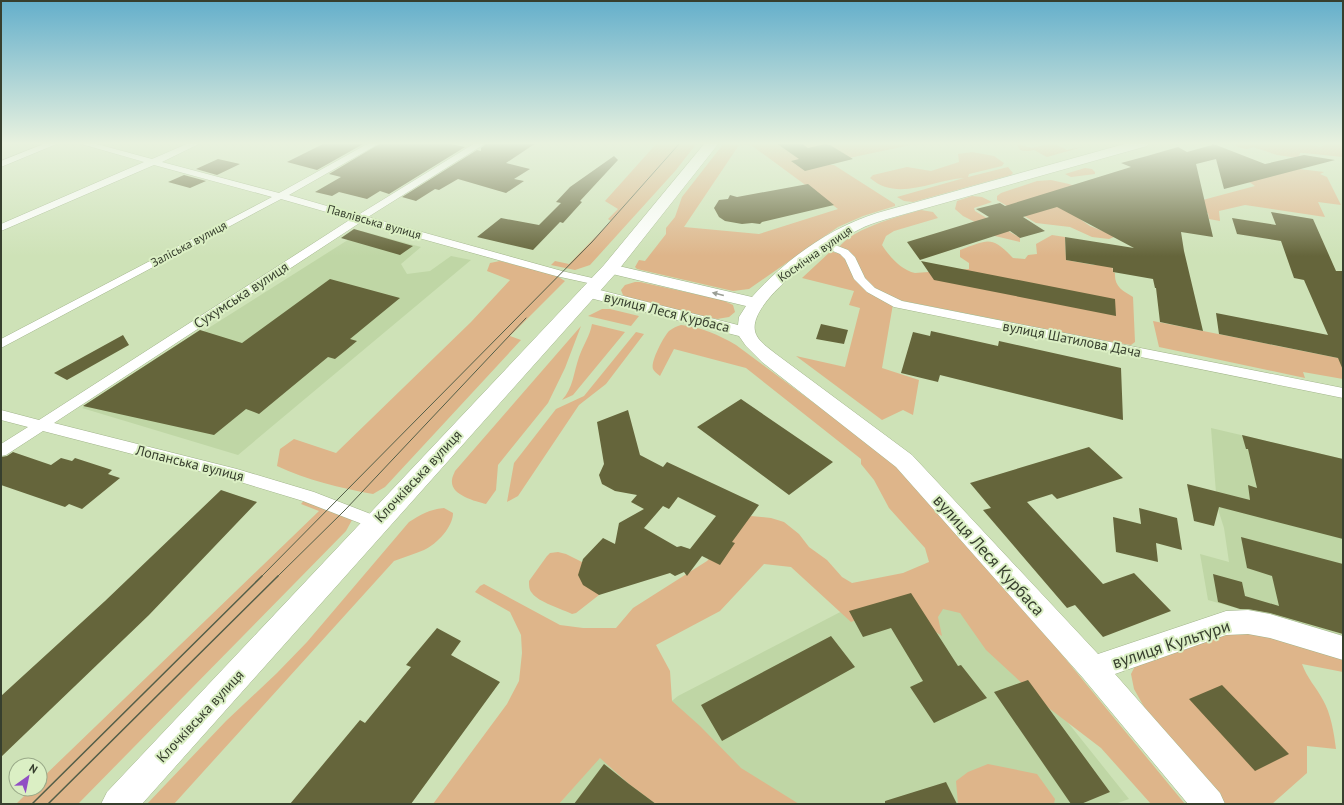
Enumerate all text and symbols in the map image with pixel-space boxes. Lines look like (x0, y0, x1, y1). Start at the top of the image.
street label: Павлівська вулиця (325, 201, 423, 242)
street label: Заліська вулиця (148, 217, 229, 270)
street label: Космічна вулиця (775, 222, 855, 285)
street label: Сухумська вулиця (190, 258, 292, 332)
street label: вулиця Леся Курбаса (602, 288, 732, 336)
one-way arrow (712, 291, 724, 297)
street label: вулиця Шатилова Дача (1001, 317, 1143, 361)
street label: Клочківська вулиця (371, 426, 465, 526)
street label: Лопанська вулиця (133, 441, 246, 485)
street label: вулиця Леся Курбаса (929, 490, 1049, 620)
street label: вулиця Культури (1109, 615, 1233, 673)
street label: Клочківська вулиця (153, 666, 247, 766)
north arrow (8, 757, 48, 797)
text: N (27, 761, 40, 776)

